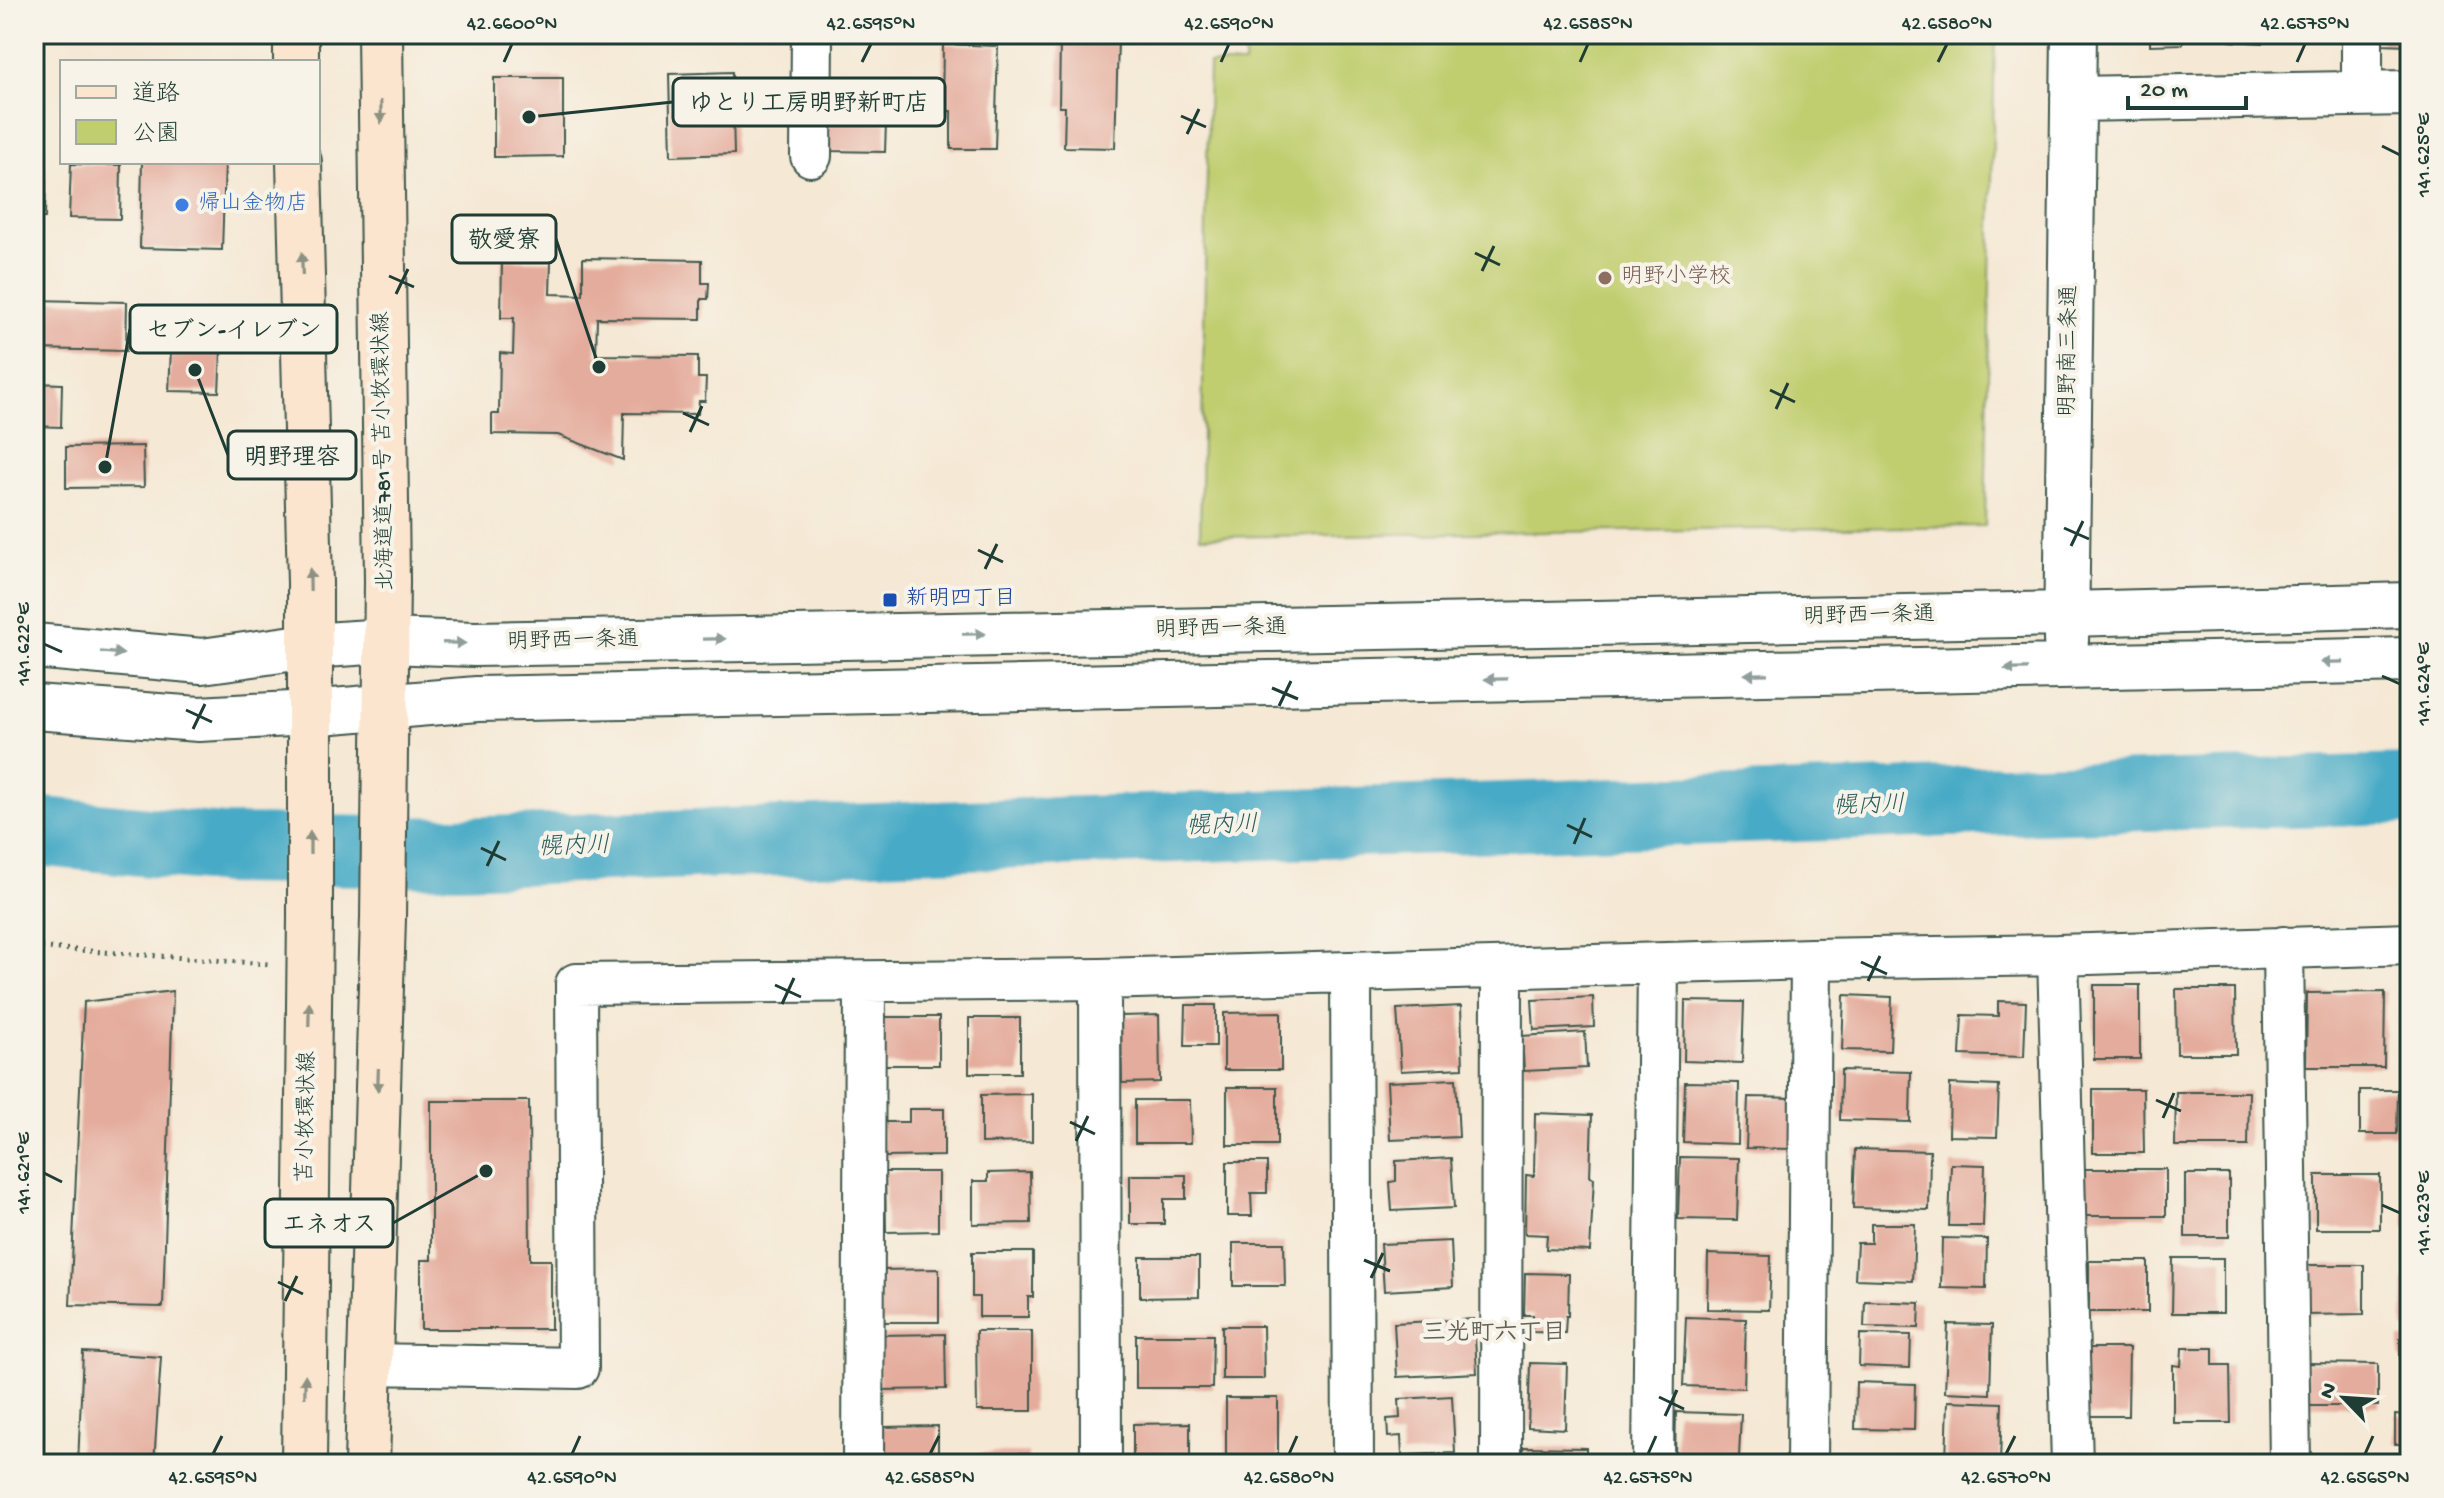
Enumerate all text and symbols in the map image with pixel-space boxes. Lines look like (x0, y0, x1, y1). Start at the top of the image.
text: 42.6600°N (467, 14, 557, 37)
text: 42.6595°N (827, 14, 915, 37)
text: 42.6590°N (1184, 14, 1274, 37)
text: 42.6585°N (1543, 14, 1633, 37)
text: 42.6580°N (1902, 14, 1992, 37)
text: 42.6575°N (2260, 14, 2350, 37)
legend (60, 60, 320, 164)
scale bar (2128, 60, 2246, 110)
text: 20 m (2140, 77, 2188, 106)
callout: ゆとり工房明野新町店 (673, 78, 945, 126)
text: 道路 (132, 80, 180, 110)
text: ゆとり工房明野新町店 (689, 90, 929, 120)
one-way arrow (375, 100, 387, 125)
text: 141.625°E (2414, 112, 2437, 198)
text: 公園 (132, 121, 180, 150)
place label: 帰山金物店 (198, 191, 308, 218)
marker: 帰山金物店 (173, 196, 191, 214)
callout: 敬愛寮 (452, 215, 556, 263)
text: 敬愛寮 (468, 227, 540, 257)
one-way arrow (295, 251, 308, 276)
place label: 明野小学校 (1621, 264, 1731, 291)
marker: 明野小学校 (1596, 269, 1614, 287)
street label: 明野南三条通 (2055, 285, 2084, 417)
callout: セブン-イレブン (130, 305, 337, 353)
street label: 北海道道781号 苫小牧環状線 (369, 311, 400, 591)
text: セブン-イレブン (146, 318, 322, 347)
callout: 明野理容 (228, 431, 356, 479)
text: 明野理容 (244, 444, 340, 474)
one-way arrow (303, 567, 316, 592)
place label: 新明四丁目 (906, 586, 1016, 613)
marker: 新明四丁目 (881, 591, 899, 609)
text: 141.622°E (14, 601, 37, 687)
street label: 明野西一条通 (1803, 602, 1935, 631)
street label: 明野西一条通 (1155, 615, 1287, 644)
street label: 明野西一条通 (507, 627, 639, 656)
one-way arrow (962, 628, 987, 641)
one-way arrow (702, 633, 727, 646)
one-way arrow (442, 637, 467, 650)
text: 141.624°E (2414, 641, 2437, 726)
one-way arrow (100, 647, 125, 660)
one-way arrow (2319, 656, 2344, 668)
one-way arrow (2003, 662, 2028, 675)
one-way arrow (1743, 667, 1768, 680)
one-way arrow (1483, 672, 1508, 685)
water label: 幌内川 (1832, 790, 1905, 823)
water label: 幌内川 (1185, 810, 1258, 843)
one-way arrow (304, 830, 316, 855)
water label: 幌内川 (537, 831, 610, 864)
one-way arrow (303, 1001, 315, 1026)
street label: 苫小牧環状線 (293, 1051, 322, 1183)
one-way arrow (371, 1068, 384, 1093)
text: 141.621°E (14, 1131, 37, 1215)
text: 141.623°E (2414, 1170, 2437, 1256)
callout: エネオス (265, 1199, 393, 1247)
text: エネオス (282, 1212, 376, 1241)
district label: 三光町六丁目 (1422, 1320, 1566, 1349)
north arrow (2304, 1358, 2384, 1438)
one-way arrow (299, 1373, 311, 1398)
text: N (2315, 1379, 2344, 1403)
text: 42.6595°N (169, 1468, 257, 1491)
text: 42.6590°N (527, 1468, 617, 1491)
text: 42.6585°N (885, 1468, 975, 1491)
text: 42.6580°N (1244, 1468, 1334, 1491)
text: 42.6575°N (1603, 1468, 1693, 1491)
text: 42.6570°N (1961, 1468, 2051, 1491)
text: 42.6565°N (2321, 1468, 2409, 1491)

